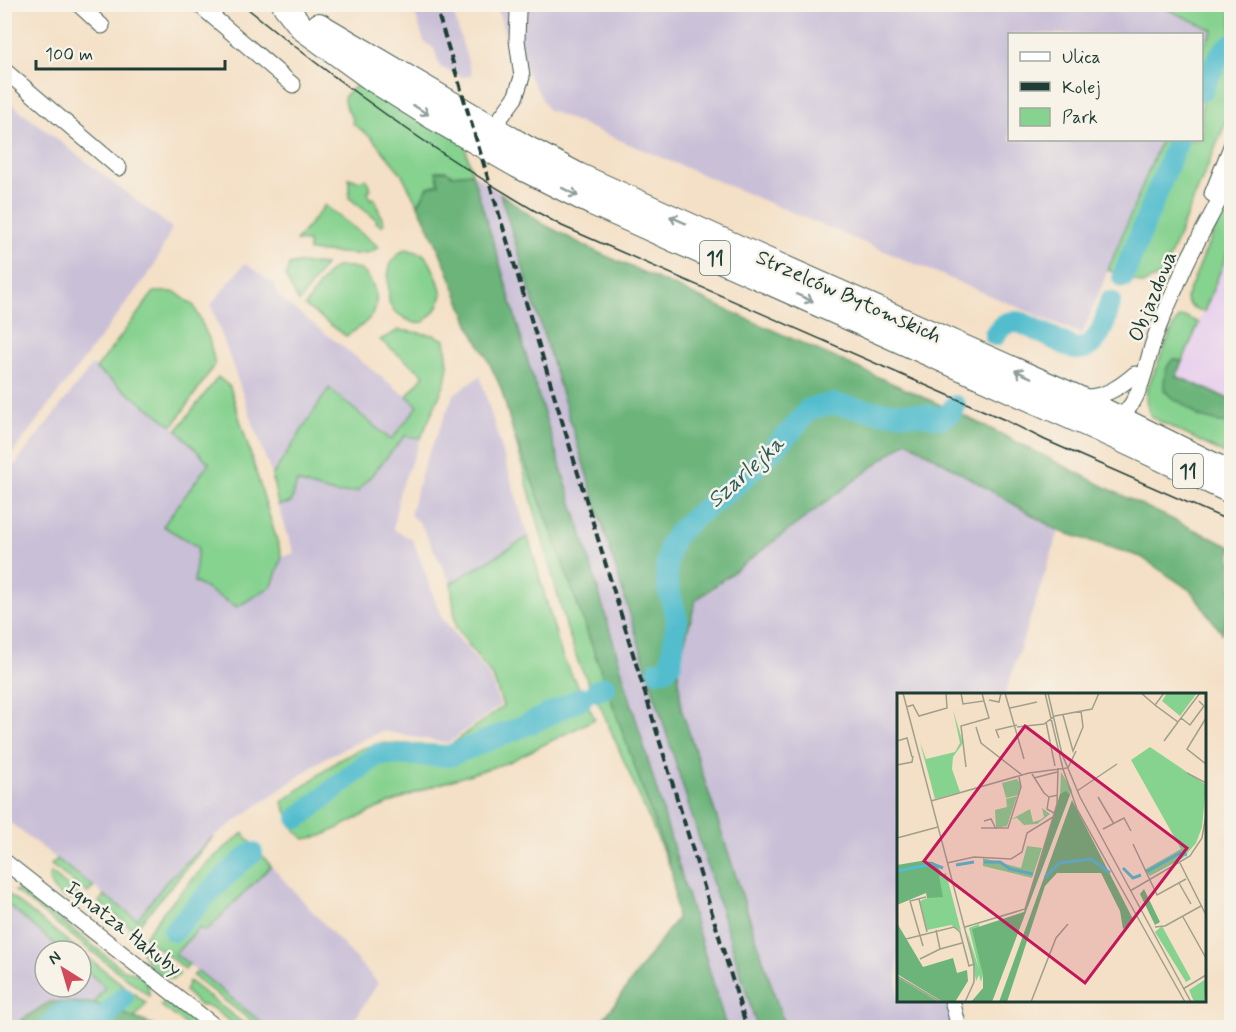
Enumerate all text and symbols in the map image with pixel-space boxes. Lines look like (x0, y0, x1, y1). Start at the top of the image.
scale bar (36, 33, 225, 71)
legend (1008, 33, 1203, 141)
text: 100 m (45, 43, 93, 67)
text: Ulica (1062, 46, 1101, 70)
text: Kolej (1062, 76, 1100, 100)
one-way arrow (412, 105, 429, 117)
text: Park (1062, 106, 1098, 130)
one-way arrow (560, 187, 578, 198)
one-way arrow (670, 214, 688, 226)
road number: 11 (700, 241, 730, 275)
street label: Strzelców Bytomskich (751, 243, 946, 350)
street label: Objazdowa (1122, 247, 1184, 346)
one-way arrow (795, 293, 814, 304)
one-way arrow (1014, 367, 1032, 378)
water label: Szarlejka (702, 430, 791, 514)
road number: 11 (1173, 454, 1203, 488)
inset map (897, 693, 1206, 1002)
street label: Ignatza Hakuby (59, 874, 188, 983)
north arrow (33, 939, 93, 999)
text: N (44, 947, 65, 970)

